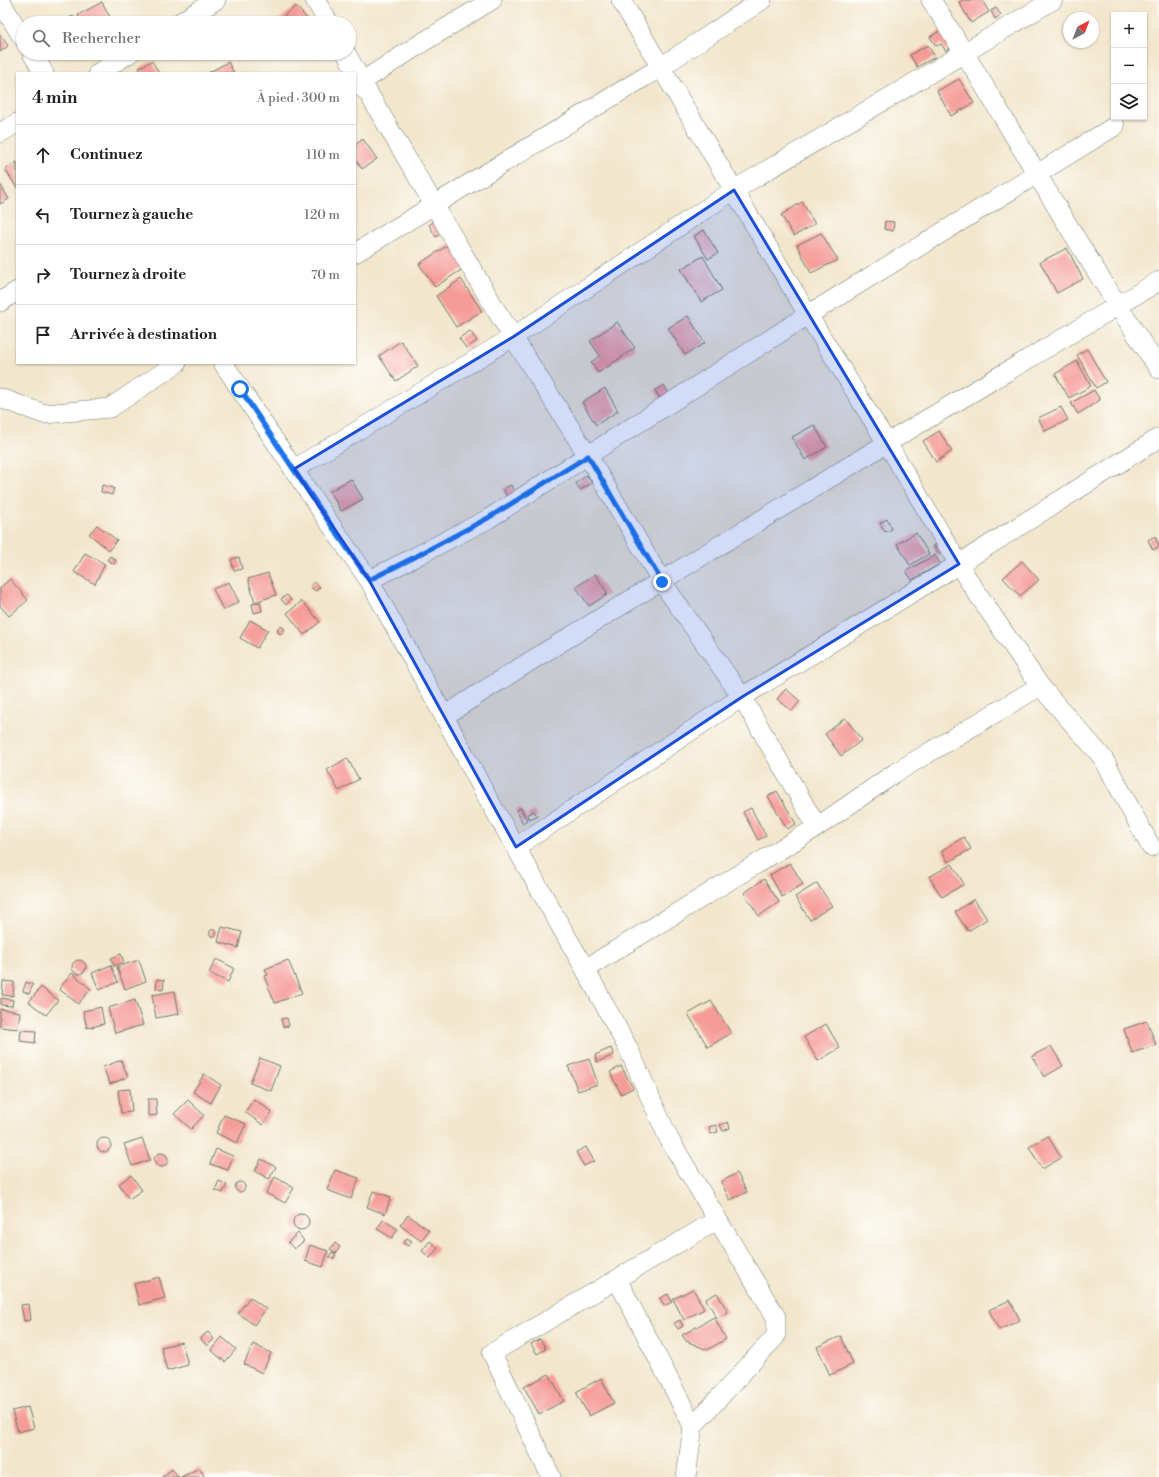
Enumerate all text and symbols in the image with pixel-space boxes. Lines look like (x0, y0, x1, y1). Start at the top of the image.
north arrow (1063, 12, 1099, 48)
map controls (1111, 12, 1147, 120)
button: + (1111, 12, 1147, 48)
search box (16, 16, 356, 60)
icon: search (30, 27, 52, 49)
text: Rechercher (62, 29, 141, 48)
button: − (1111, 48, 1147, 84)
button: layers (1111, 84, 1147, 120)
text: 4 min (32, 87, 77, 109)
text: À pied · 300 m (257, 90, 340, 106)
icon: ahead (32, 144, 54, 166)
text: Continuez (70, 145, 142, 164)
text: 110 m (306, 147, 340, 163)
icon: left (32, 204, 54, 226)
text: Tournez à gauche (70, 205, 193, 224)
text: 120 m (304, 207, 340, 223)
icon: right (32, 264, 54, 286)
text: Tournez à droite (70, 265, 186, 284)
text: 70 m (311, 267, 340, 283)
icon: arrive (32, 324, 54, 346)
text: Arrivée à destination (70, 325, 217, 344)
route start (231, 380, 249, 398)
route end (653, 573, 671, 591)

